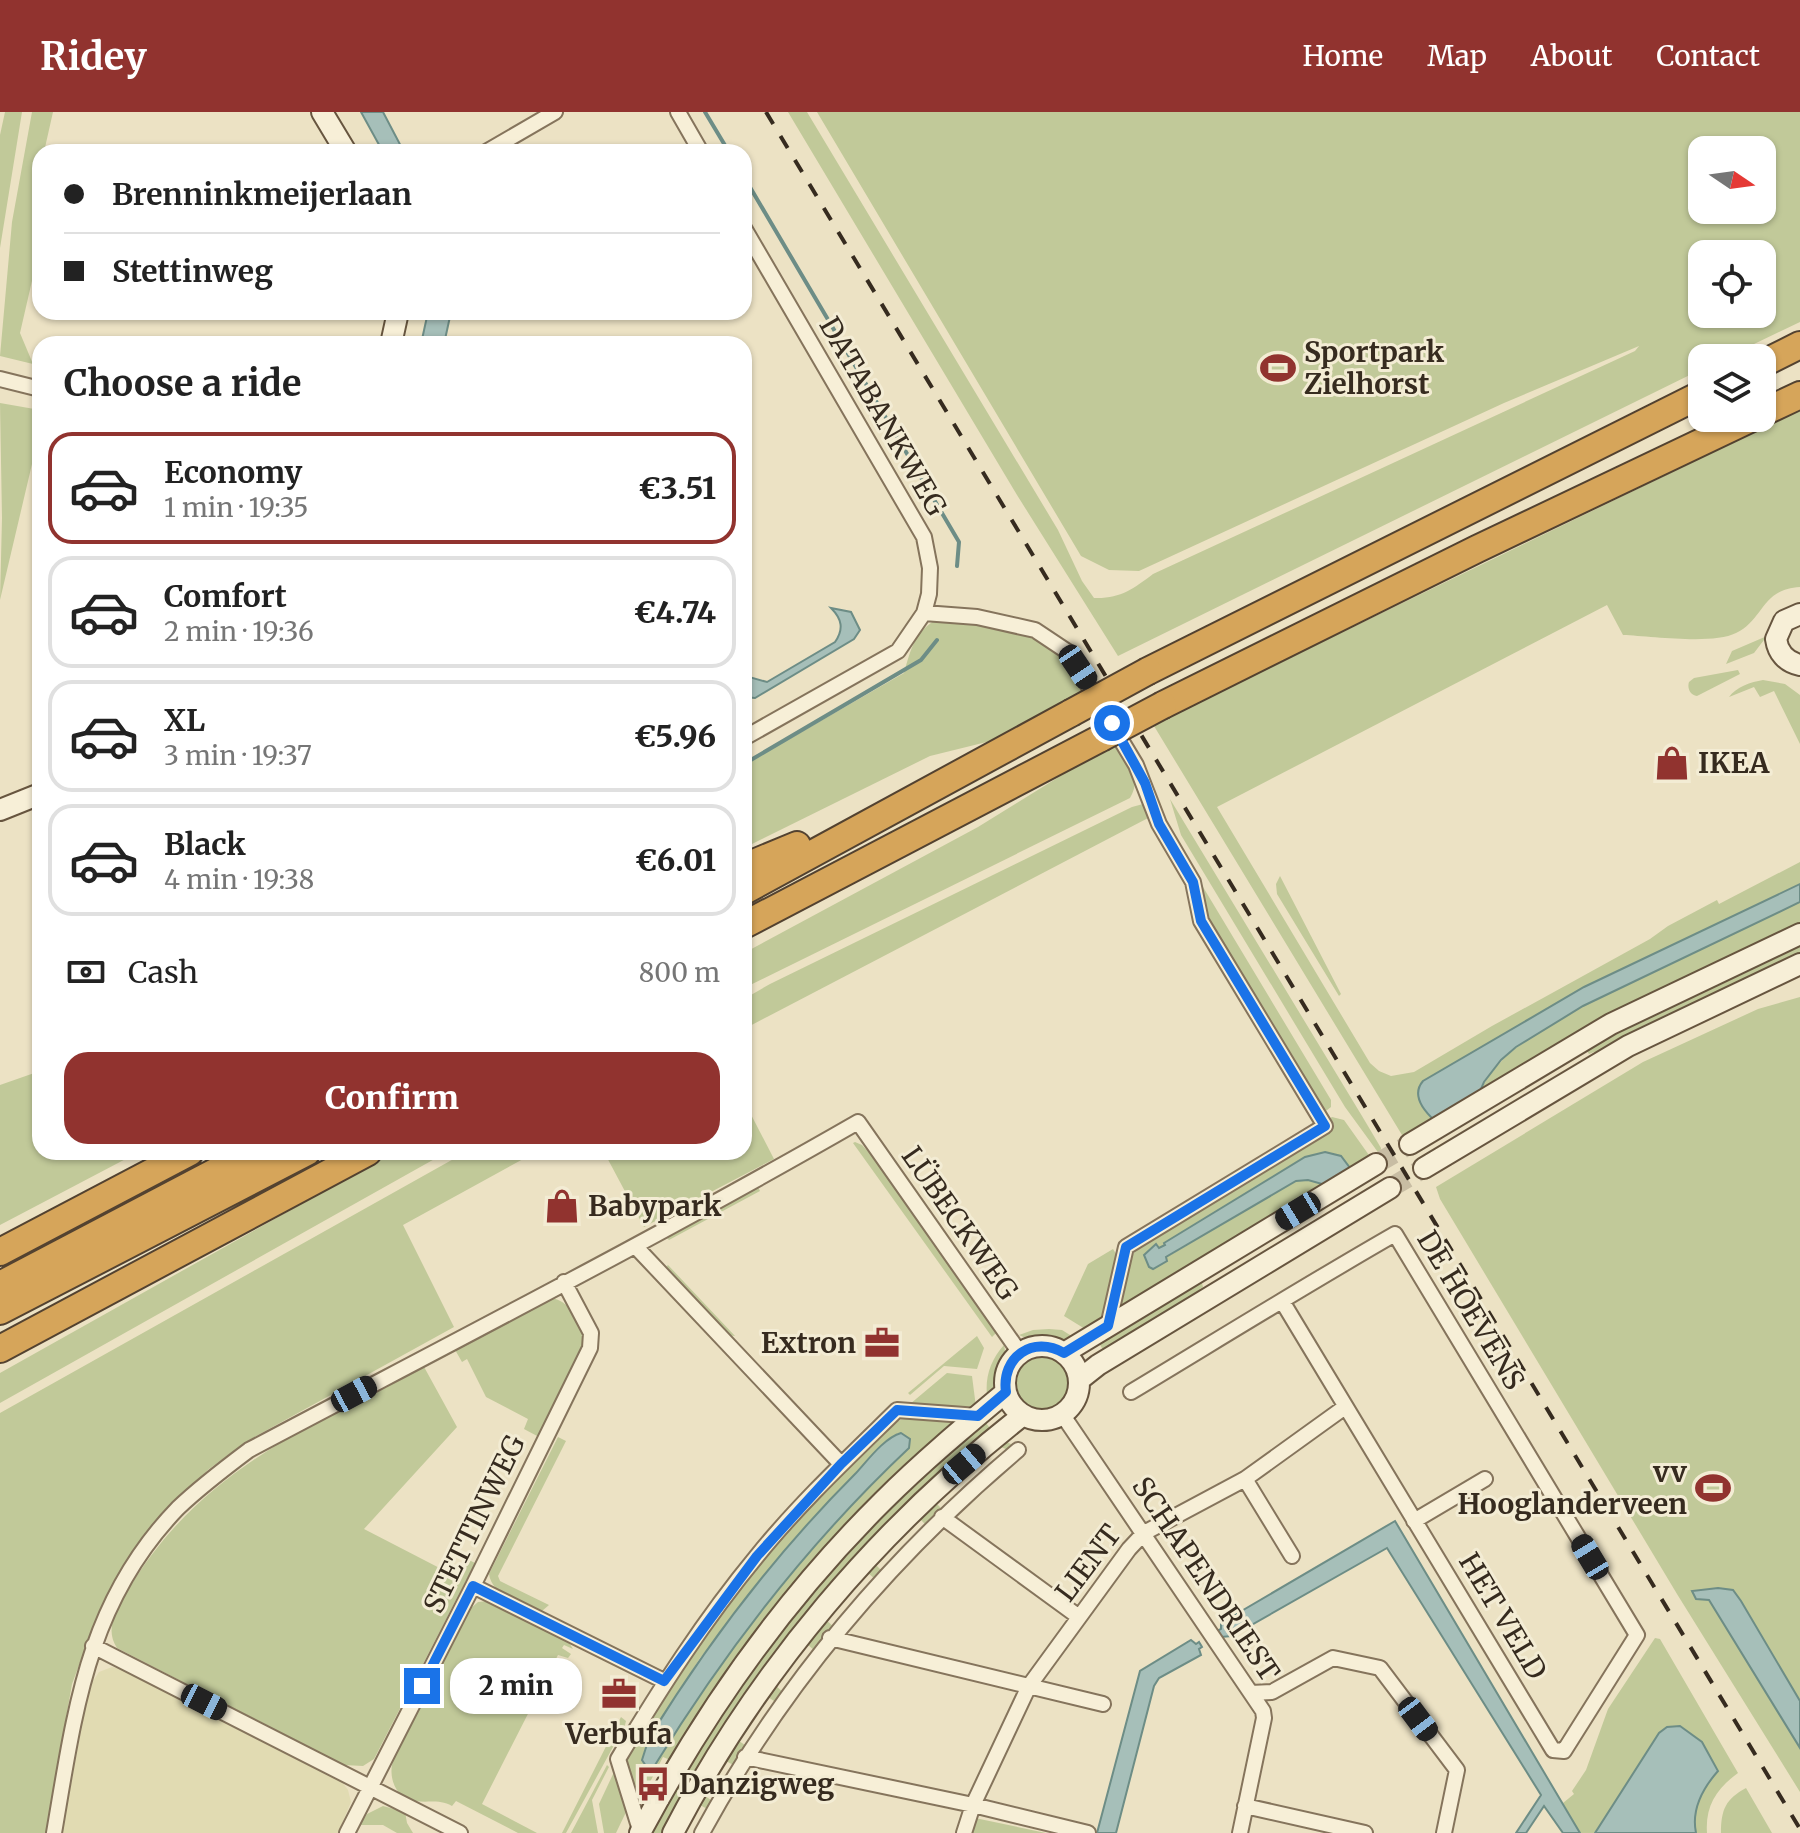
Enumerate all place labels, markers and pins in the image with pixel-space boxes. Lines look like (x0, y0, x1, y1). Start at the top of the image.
place label: Sportpark Zielhorst (1304, 334, 1445, 402)
sports icon: Sportpark Zielhorst (1259, 349, 1297, 387)
shop icon: IKEA (1653, 744, 1691, 782)
place label: IKEA (1698, 745, 1771, 781)
shop icon: Babypark (543, 1187, 581, 1225)
place label: Babypark (588, 1188, 722, 1224)
office icon: Extron (863, 1324, 901, 1362)
place label: Extron (761, 1325, 856, 1361)
place label: vv Hooglanderveen (1458, 1454, 1688, 1522)
sports icon: vv Hooglanderveen (1694, 1469, 1732, 1507)
office icon: Verbufa (600, 1675, 638, 1713)
place label: Verbufa (565, 1716, 673, 1752)
bus stop icon: Danzigweg (634, 1765, 672, 1803)
place label: Danzigweg (679, 1766, 835, 1802)

